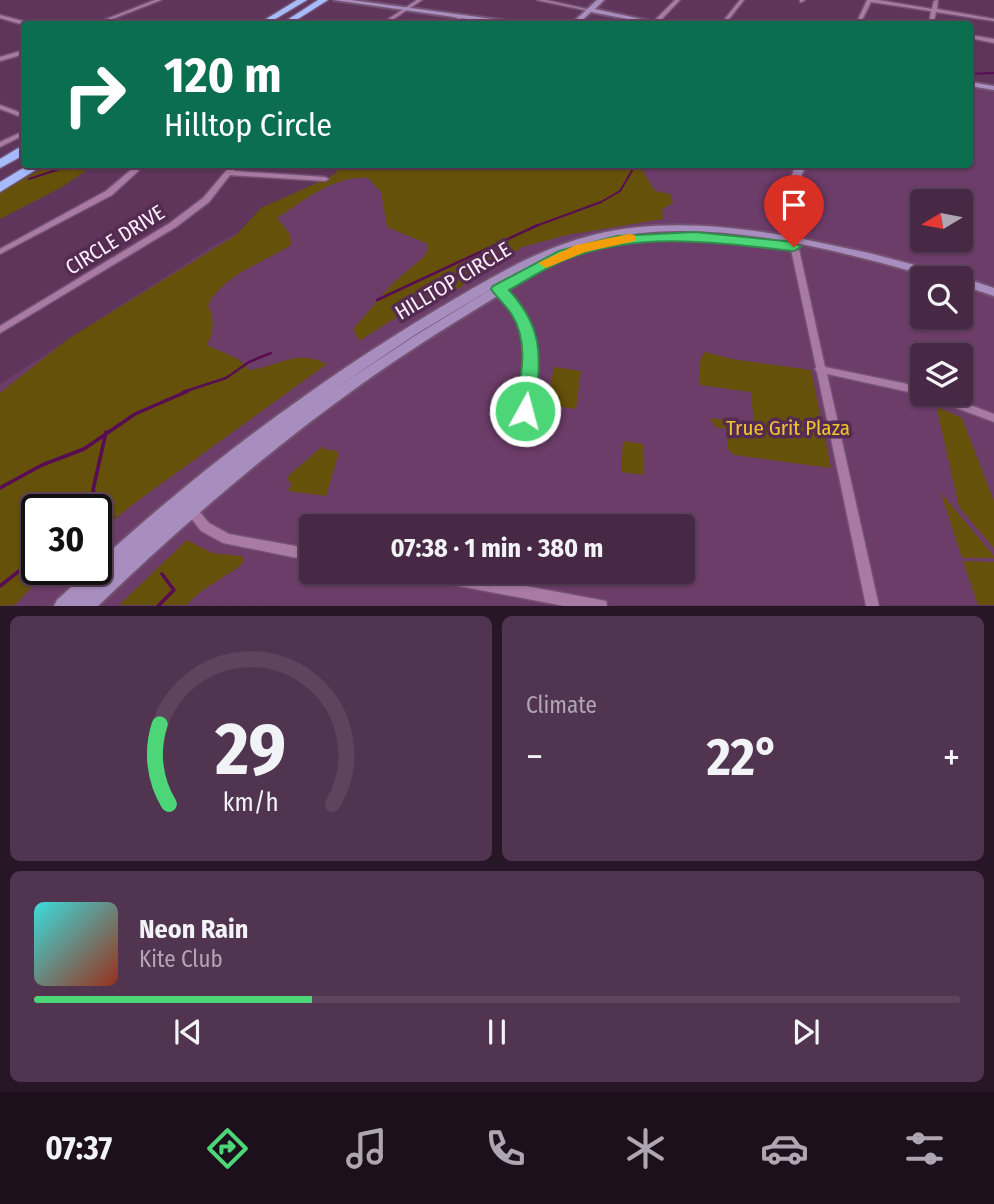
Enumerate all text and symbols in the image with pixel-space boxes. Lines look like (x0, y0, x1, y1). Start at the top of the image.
text: 120 m (164, 46, 282, 105)
icon: right (49, 49, 140, 140)
text: Hilltop Circle (164, 106, 332, 144)
pin (764, 175, 824, 247)
icon: arrive (775, 186, 813, 224)
north arrow (910, 189, 973, 252)
map controls (910, 189, 973, 406)
street label: CIRCLE DRIVE (61, 199, 169, 281)
street label: HILLTOP CIRCLE (390, 236, 516, 326)
button: search (910, 266, 973, 329)
button: layers (910, 343, 973, 406)
position arrow (488, 374, 562, 448)
park label: True Grit Plaza (726, 415, 850, 441)
speed limit sign: 30 (21, 494, 112, 585)
text: 07:38 · 1 min · 380 m (391, 533, 603, 564)
text: Climate (526, 691, 597, 719)
text: 29 (215, 707, 286, 794)
text: 22° (707, 726, 779, 789)
text: − (526, 734, 543, 780)
text: + (943, 734, 960, 780)
text: km/h (223, 788, 279, 818)
text: Neon Rain (139, 914, 248, 945)
text: Kite Club (139, 945, 223, 973)
icon: previous (169, 1013, 207, 1051)
icon: pause (478, 1013, 516, 1051)
icon: next (787, 1013, 825, 1051)
icon: directions (203, 1124, 252, 1173)
icon: music (342, 1124, 391, 1173)
icon: phone (481, 1124, 530, 1173)
icon: climate (621, 1124, 670, 1173)
icon: car (760, 1124, 809, 1173)
icon: filters (900, 1124, 949, 1173)
text: 07:37 (45, 1129, 112, 1167)

